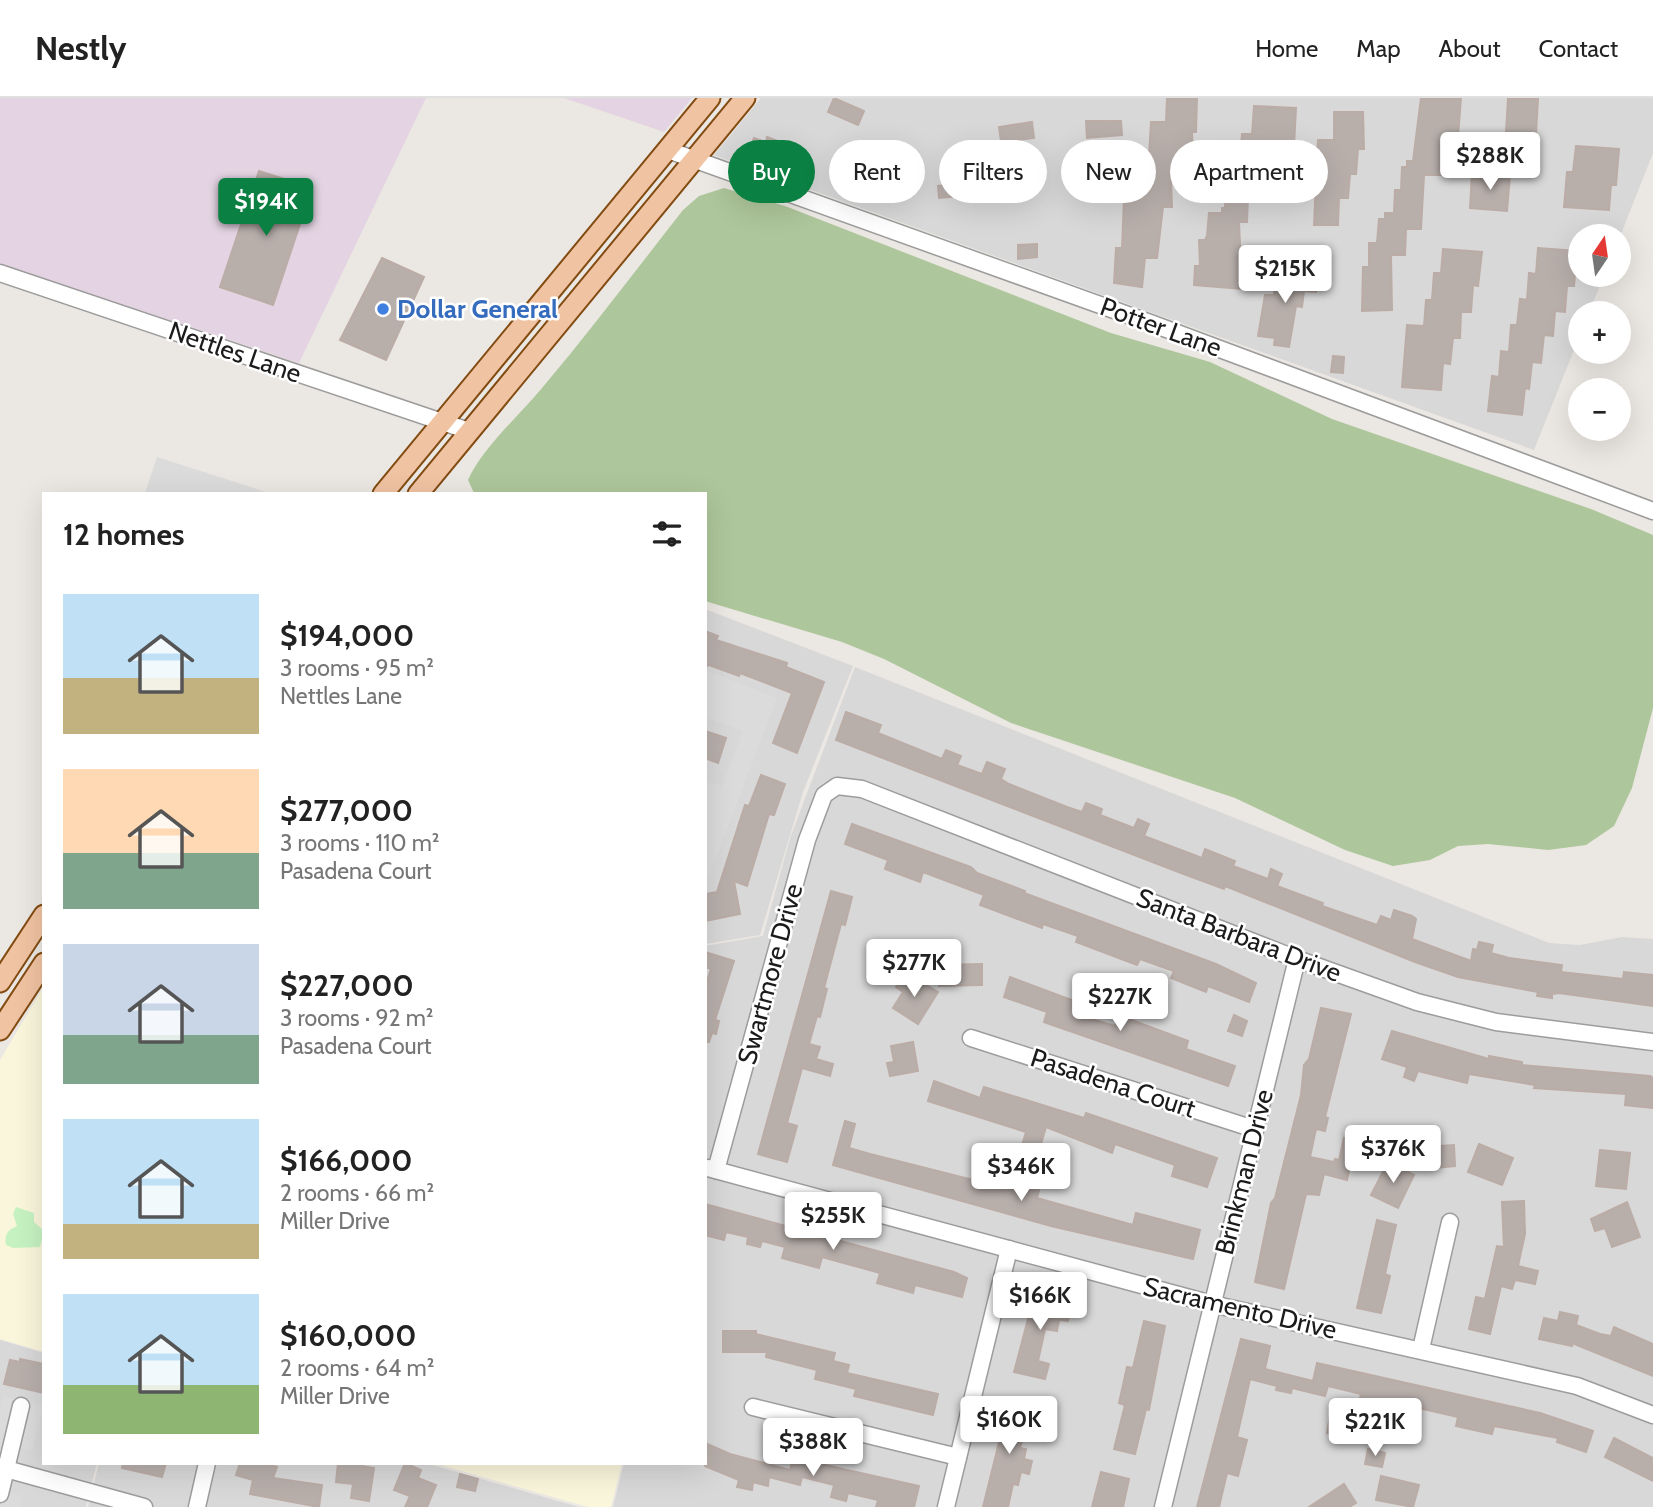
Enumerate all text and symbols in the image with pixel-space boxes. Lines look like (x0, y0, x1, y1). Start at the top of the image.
text: Nestly (35, 28, 126, 68)
text: Home (1255, 34, 1318, 63)
text: Map (1356, 34, 1401, 63)
text: About (1439, 34, 1501, 63)
text: Contact (1539, 34, 1618, 63)
pin: $288K (1441, 132, 1539, 192)
chip: Buy (728, 140, 815, 203)
chip: Rent (829, 140, 925, 203)
chip: Filters (939, 140, 1047, 203)
chip: New (1061, 140, 1156, 203)
chip: Apartment (1170, 140, 1328, 203)
text: $288K (1456, 141, 1524, 169)
pin: $194K (217, 178, 315, 238)
text: $194K (234, 187, 298, 215)
north arrow (1568, 224, 1631, 287)
map controls (1568, 224, 1631, 441)
pin: $215K (1236, 246, 1334, 305)
text: $215K (1255, 254, 1315, 282)
street label: Potter Lane (1096, 290, 1226, 364)
place label: Dollar General (397, 293, 558, 325)
marker: Dollar General (375, 301, 391, 317)
button: + (1568, 301, 1631, 364)
street label: Nettles Lane (165, 314, 305, 390)
button: − (1568, 378, 1631, 441)
icon: filters (648, 515, 686, 553)
text: 12 homes (63, 516, 185, 553)
text: $194,000 (280, 617, 414, 654)
icon: home (119, 622, 203, 706)
text: 3 rooms · 95 m² (280, 654, 434, 682)
text: Nettles Lane (280, 682, 402, 710)
text: $277,000 (280, 792, 413, 829)
icon: home (119, 797, 203, 881)
text: 3 rooms · 110 m² (280, 829, 439, 857)
text: Pasadena Court (280, 857, 432, 885)
street label: Swartmore Drive (731, 880, 809, 1068)
street label: Santa Barbara Drive (1132, 881, 1346, 989)
pin: $277K (865, 940, 963, 999)
text: $277K (882, 948, 946, 976)
text: $227,000 (280, 967, 414, 1004)
icon: home (119, 972, 203, 1056)
pin: $227K (1071, 974, 1169, 1033)
text: $227K (1088, 982, 1152, 1010)
text: 3 rooms · 92 m² (280, 1004, 434, 1032)
text: Pasadena Court (280, 1032, 432, 1060)
street label: Pasadena Court (1027, 1041, 1200, 1125)
street label: Brinkman Drive (1208, 1086, 1280, 1258)
pin: $376K (1344, 1126, 1442, 1185)
text: $376K (1361, 1134, 1425, 1162)
text: $166,000 (280, 1142, 412, 1179)
pin: $346K (972, 1144, 1070, 1203)
icon: home (119, 1147, 203, 1231)
text: $346K (987, 1152, 1055, 1180)
text: 2 rooms · 66 m² (280, 1179, 434, 1207)
pin: $255K (784, 1192, 882, 1252)
text: $255K (801, 1201, 865, 1229)
text: Miller Drive (280, 1207, 390, 1235)
street label: Sacramento Drive (1140, 1270, 1340, 1346)
pin: $166K (991, 1272, 1089, 1332)
text: $166K (1009, 1281, 1071, 1309)
text: $160,000 (280, 1317, 416, 1354)
icon: home (119, 1322, 203, 1406)
text: 2 rooms · 64 m² (280, 1354, 434, 1382)
text: Miller Drive (280, 1382, 390, 1410)
pin: $160K (960, 1396, 1058, 1456)
pin: $221K (1326, 1398, 1424, 1458)
text: $160K (976, 1405, 1042, 1433)
text: $221K (1345, 1407, 1405, 1435)
pin: $388K (764, 1418, 862, 1478)
text: $388K (779, 1427, 847, 1455)

